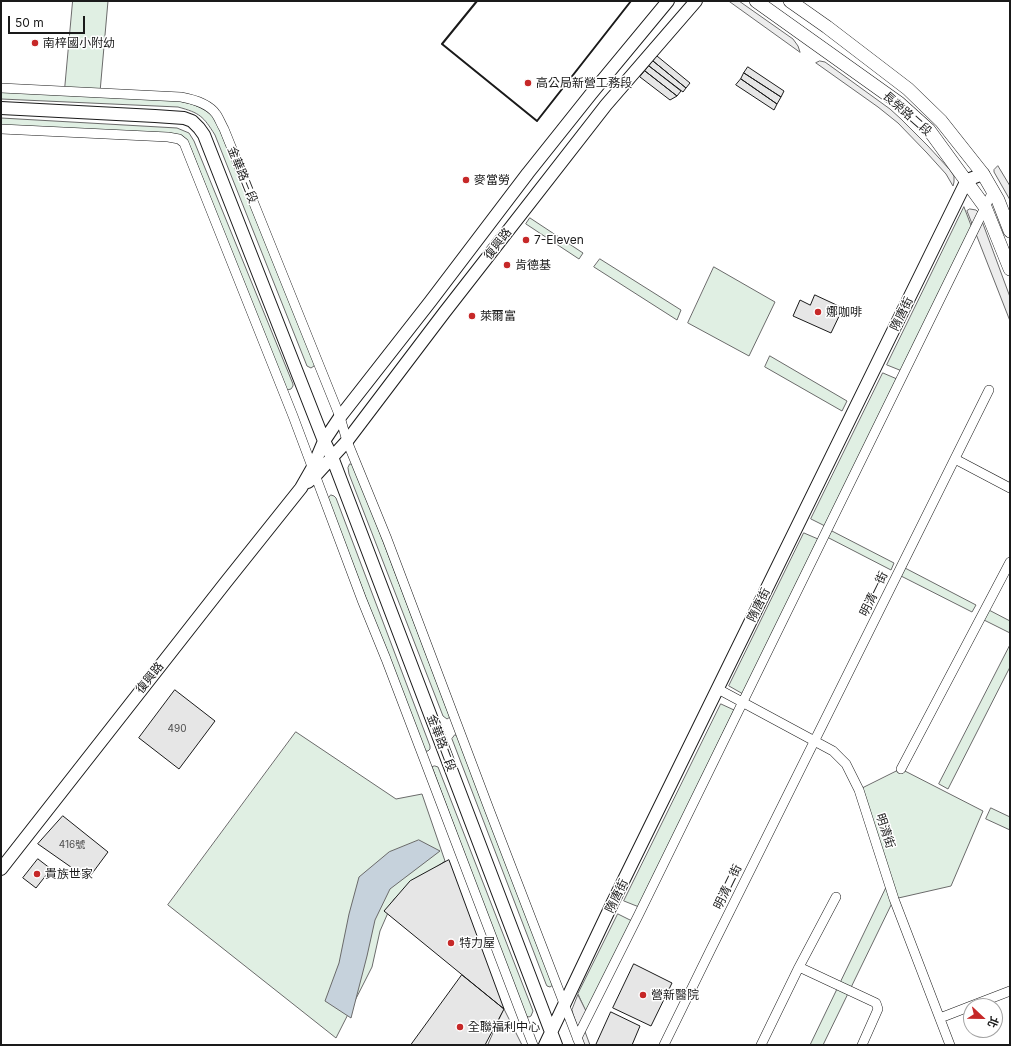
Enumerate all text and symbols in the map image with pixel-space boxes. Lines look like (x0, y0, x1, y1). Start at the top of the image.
scale bar (10, 8, 87, 34)
text: 50 m (15, 15, 44, 30)
place label: 南梓國小附幼 (43, 36, 115, 50)
marker: 南梓國小附幼 (30, 38, 40, 48)
place label: 高公局新營工務段 (536, 76, 632, 90)
marker: 高公局新營工務段 (523, 78, 533, 88)
street label: 長榮路二段 (880, 89, 934, 139)
street label: 金華路三段 (224, 144, 260, 206)
place label: 麥當勞 (474, 173, 510, 187)
marker: 麥當勞 (461, 175, 471, 185)
street label: 復興路 (481, 225, 515, 263)
place label: 7-Eleven (534, 233, 584, 247)
marker: 7-Eleven (521, 235, 531, 245)
place label: 肯德基 (515, 258, 551, 272)
marker: 肯德基 (502, 260, 512, 270)
street label: 隋唐街 (888, 295, 916, 333)
place label: 娜咖啡 (826, 305, 862, 319)
marker: 娜咖啡 (813, 307, 823, 317)
place label: 萊爾富 (480, 309, 516, 323)
marker: 萊爾富 (467, 311, 477, 321)
street label: 明清一街 (857, 569, 891, 619)
street label: 隋唐街 (745, 586, 773, 624)
street label: 復興路 (133, 659, 167, 697)
street label: 金華路二段 (424, 712, 458, 774)
house number: 490 (168, 723, 186, 735)
street label: 明清街 (873, 812, 897, 850)
house number: 416號 (59, 839, 85, 851)
street label: 明清二街 (711, 862, 745, 912)
place label: 貴族世家 (45, 867, 93, 881)
marker: 貴族世家 (32, 869, 42, 879)
street label: 隋唐街 (603, 877, 631, 915)
place label: 特力屋 (459, 936, 495, 950)
marker: 特力屋 (446, 938, 456, 948)
place label: 營新醫院 (651, 988, 699, 1002)
marker: 營新醫院 (638, 990, 648, 1000)
north arrow (963, 998, 1003, 1038)
text: 北 (985, 1014, 1002, 1030)
place label: 全聯福利中心 (468, 1020, 540, 1034)
marker: 全聯福利中心 (455, 1022, 465, 1032)

